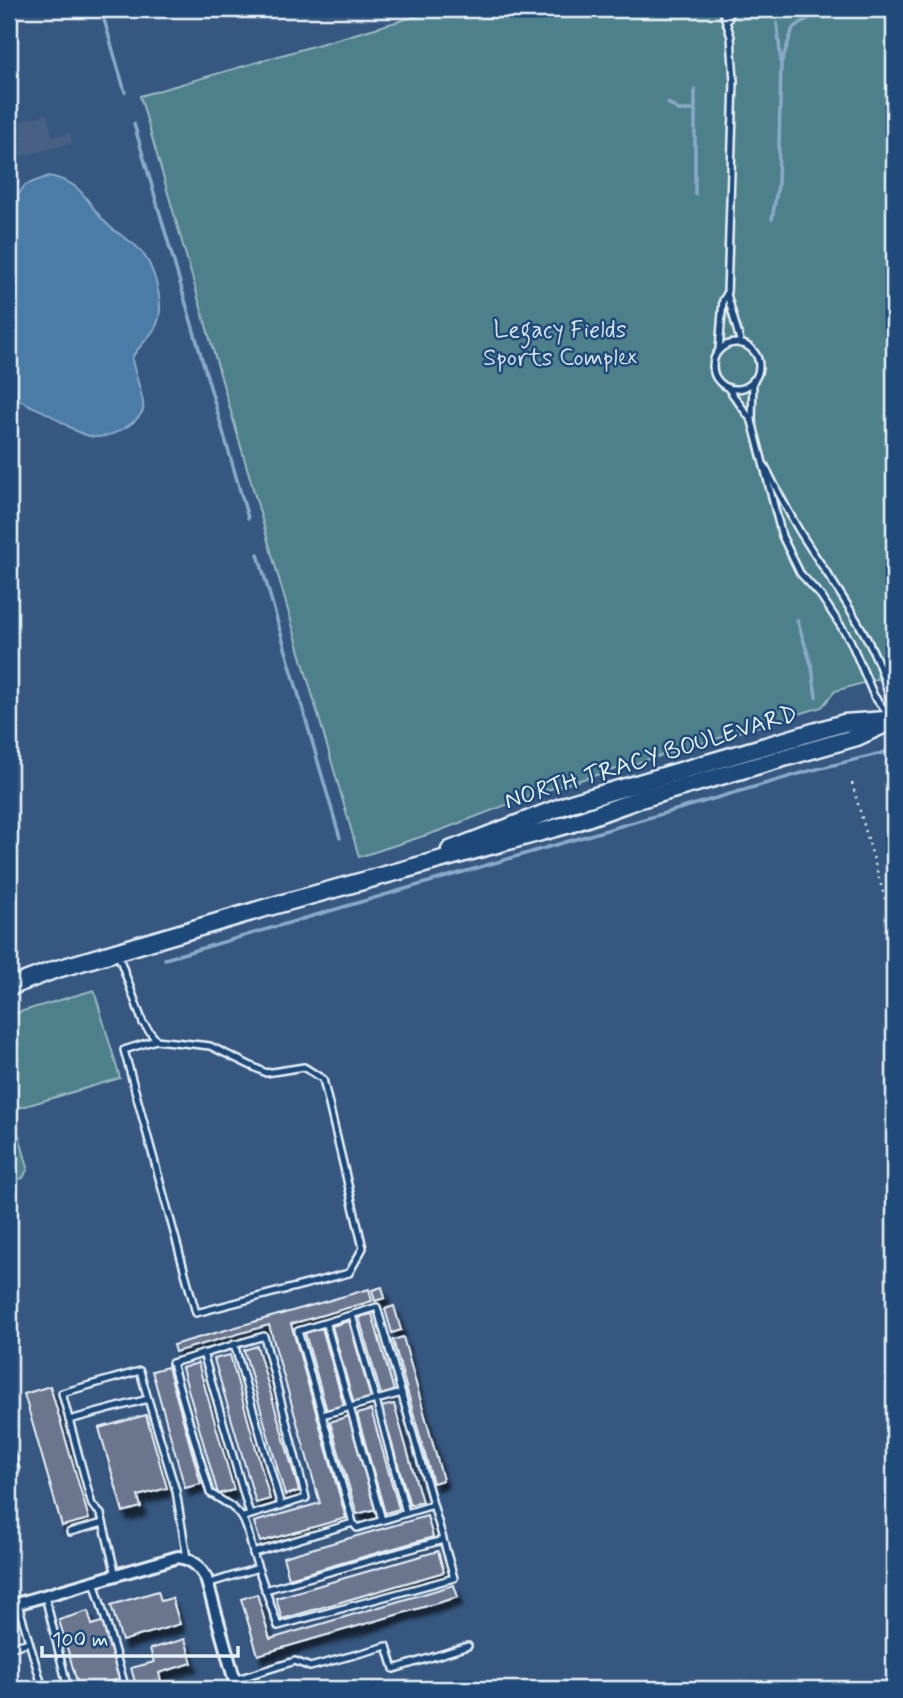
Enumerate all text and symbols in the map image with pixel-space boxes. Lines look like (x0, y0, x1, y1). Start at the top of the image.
park label: Legacy Fields Sports Complex (483, 315, 637, 374)
street label: NORTH TRACY BOULEVARD (501, 699, 801, 817)
scale bar (42, 1614, 238, 1658)
text: 100 m (52, 1626, 108, 1654)

